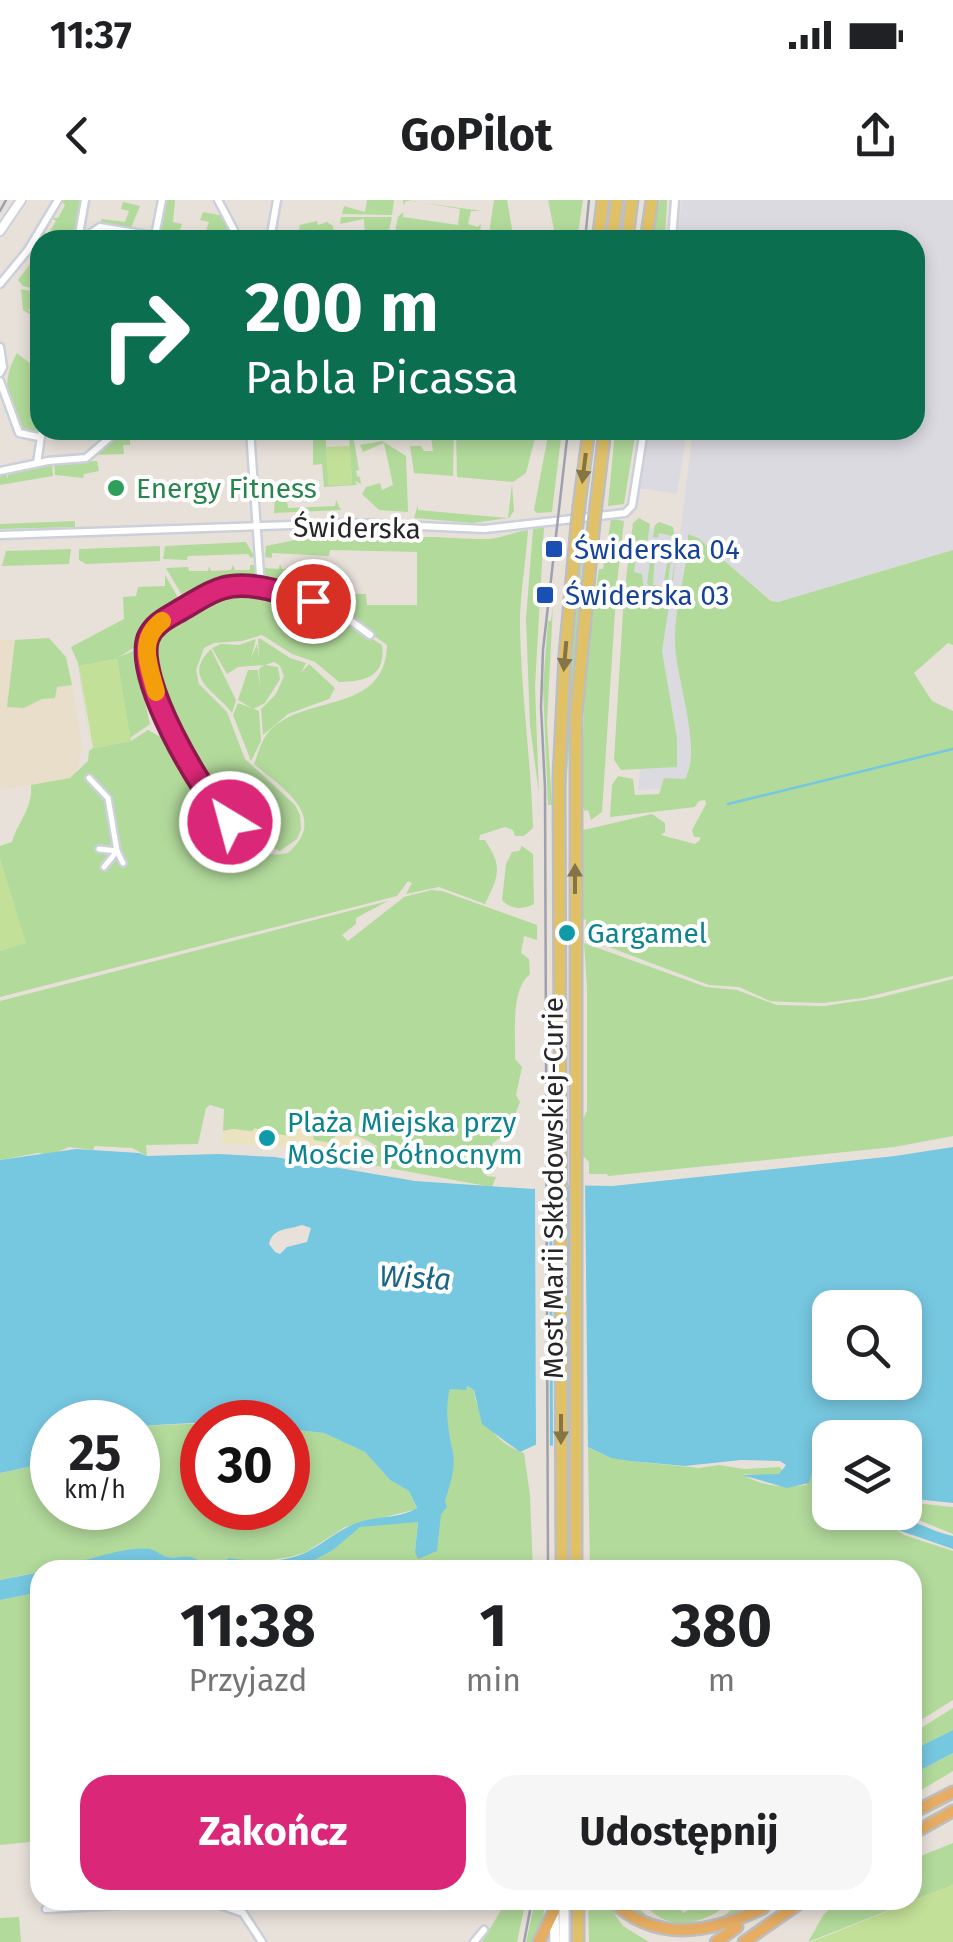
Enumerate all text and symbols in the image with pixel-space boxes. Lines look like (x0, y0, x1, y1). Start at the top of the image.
text: 11:37 (50, 12, 132, 58)
icon: back (50, 108, 105, 163)
text: GoPilot (401, 108, 552, 162)
icon: share (848, 108, 903, 163)
text: 200 m (245, 266, 439, 350)
icon: right (80, 270, 210, 400)
text: Pabla Picassa (245, 351, 519, 405)
one-way arrow (576, 452, 592, 484)
place label: Energy Fitness (136, 472, 317, 505)
marker: Energy Fitness (105, 477, 127, 499)
street label: Świderska (293, 510, 421, 546)
place label: Świderska 04 (574, 533, 740, 566)
marker: Świderska 04 (543, 538, 565, 560)
pin (271, 559, 356, 644)
icon: arrive (286, 574, 341, 629)
place label: Świderska 03 (565, 579, 730, 612)
marker: Świderska 03 (534, 584, 556, 606)
one-way arrow (557, 641, 573, 673)
position arrow (178, 770, 282, 874)
one-way arrow (567, 862, 583, 894)
place label: Gargamel (587, 917, 707, 950)
marker: Gargamel (556, 922, 578, 944)
street label: Most Marii Skłodowskiej-Curie (537, 997, 570, 1379)
place label: Plaża Miejska przy Moście Północnym (287, 1106, 523, 1171)
marker: Plaża Miejska przy Moście Północnym (256, 1127, 278, 1149)
water label: Wisła (378, 1258, 452, 1298)
map controls (812, 1290, 922, 1530)
button: search (812, 1290, 922, 1400)
speed limit sign: 30 (180, 1400, 310, 1530)
one-way arrow (553, 1413, 569, 1445)
button: layers (812, 1420, 922, 1530)
text: 25 (69, 1423, 121, 1483)
text: km/h (64, 1475, 126, 1505)
text: 11:38 (180, 1590, 316, 1662)
text: 1 (479, 1590, 507, 1662)
text: 380 (671, 1590, 772, 1662)
text: Przyjazd (188, 1661, 307, 1699)
text: min (466, 1661, 521, 1699)
text: m (708, 1661, 735, 1699)
button: Zakończ (80, 1775, 466, 1890)
button: Udostępnij (486, 1775, 872, 1890)

